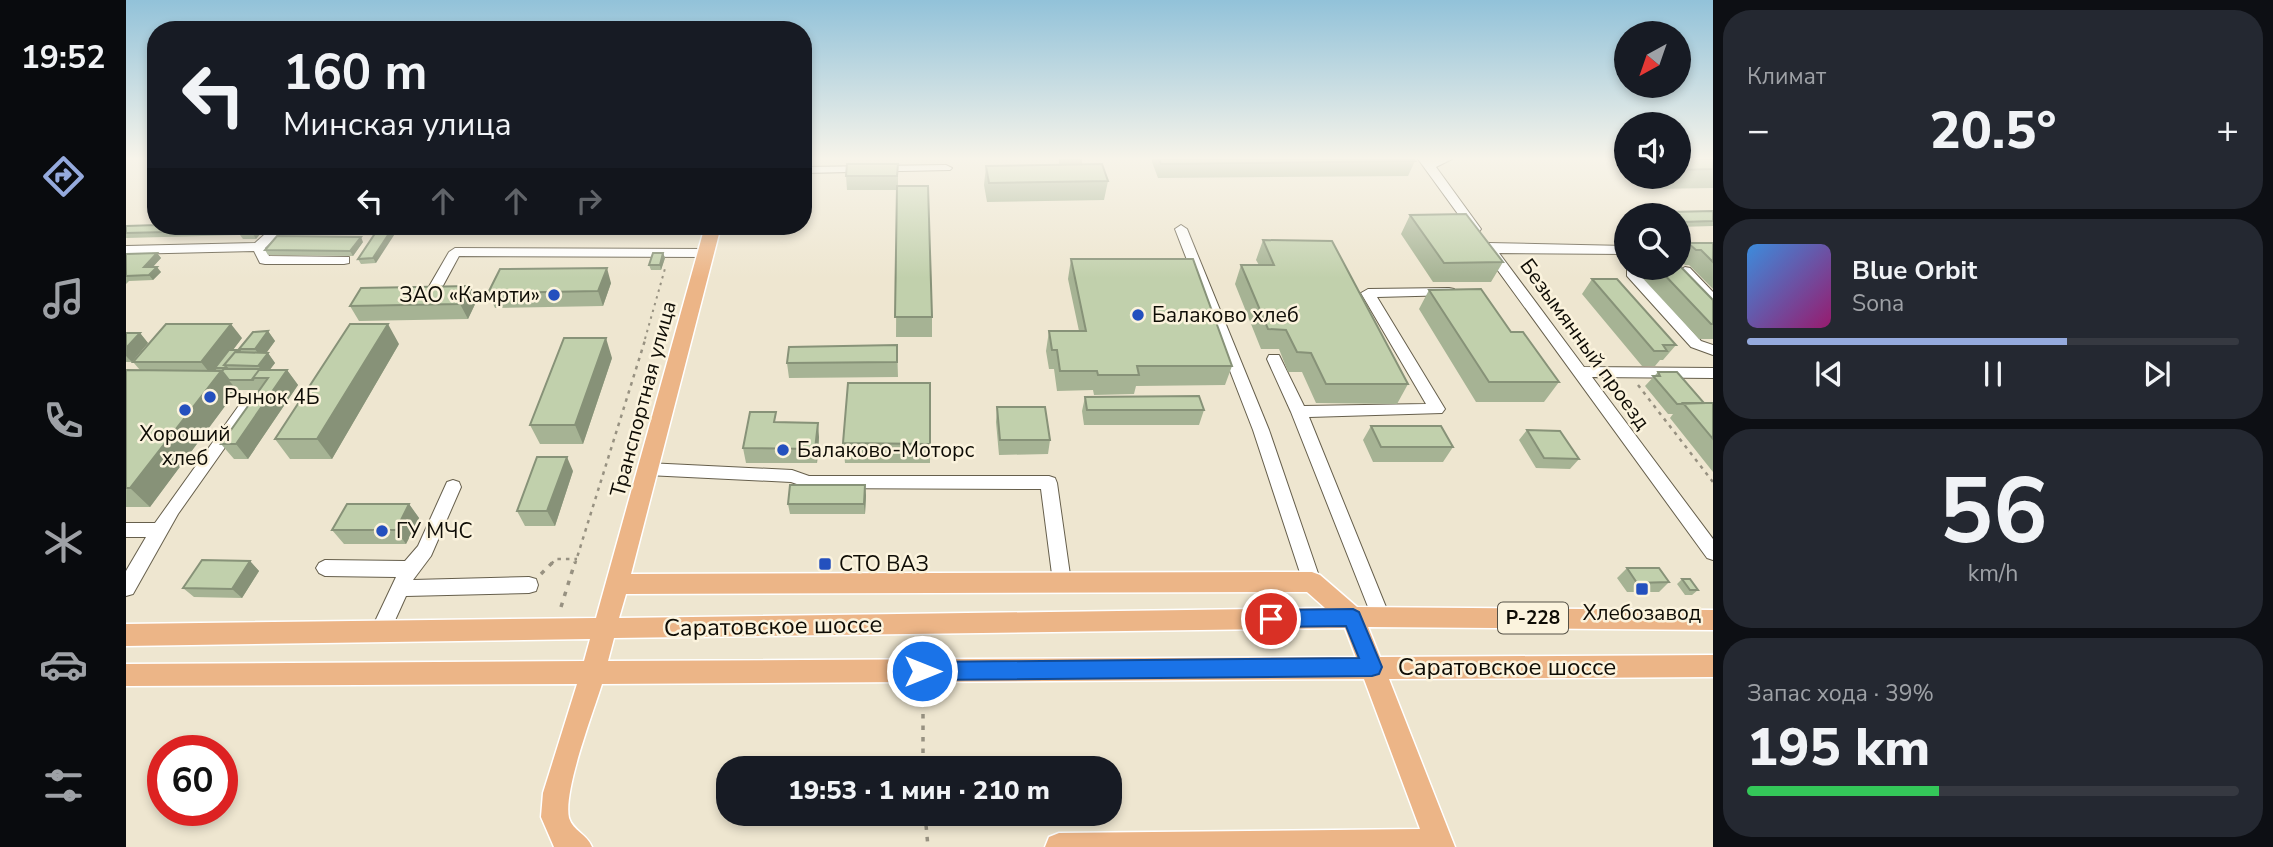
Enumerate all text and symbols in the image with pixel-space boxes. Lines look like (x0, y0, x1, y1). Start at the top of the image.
north arrow (1614, 21, 1690, 98)
map controls (1614, 21, 1691, 280)
text: 19:52 (21, 36, 105, 79)
text: 160 m (283, 39, 427, 106)
icon: left (168, 49, 259, 140)
text: Климат (1747, 61, 1826, 92)
text: 20.5° (1929, 95, 2057, 166)
text: Минская улица (283, 103, 512, 146)
text: − (1747, 105, 1770, 156)
text: + (2216, 105, 2239, 156)
button: sound (1614, 112, 1691, 189)
icon: directions (39, 152, 88, 201)
icon: left (351, 182, 389, 220)
icon: ahead (424, 182, 462, 220)
icon: ahead (497, 182, 535, 220)
icon: right (570, 182, 608, 220)
button: search (1614, 203, 1691, 280)
street label: Безымянный проезд (1513, 253, 1657, 435)
text: Blue Orbit (1852, 253, 1977, 288)
icon: music (39, 274, 88, 323)
place label: ЗАО «Камрти» (399, 281, 540, 309)
marker: ЗАО «Камрти» (546, 287, 562, 303)
text: Sona (1852, 288, 1904, 319)
street label: Транспортная улица (603, 298, 683, 500)
place label: Балаково хлеб (1152, 301, 1299, 329)
marker: Балаково хлеб (1130, 307, 1146, 323)
icon: previous (1810, 355, 1848, 393)
icon: pause (1974, 355, 2012, 393)
icon: next (2138, 355, 2176, 393)
place label: Рынок 4Б (224, 383, 320, 411)
marker: Рынок 4Б (202, 389, 218, 405)
icon: phone (39, 396, 88, 445)
marker: Хороший хлеб (177, 402, 193, 418)
place label: Хороший хлеб (139, 420, 231, 472)
place label: Балаково-Моторс (797, 436, 975, 464)
marker: Балаково-Моторс (775, 442, 791, 458)
text: 56 (1938, 450, 2048, 574)
place label: ГУ МЧС (396, 517, 473, 545)
icon: climate (39, 518, 88, 567)
marker: ГУ МЧС (374, 523, 390, 539)
place label: СТО ВАЗ (839, 550, 929, 578)
marker: СТО ВАЗ (817, 556, 833, 572)
text: km/h (1968, 558, 2018, 589)
marker: Хлебозавод (1634, 581, 1650, 597)
pin (1241, 589, 1301, 649)
place label: Хлебозавод (1583, 599, 1701, 627)
icon: arrive (1252, 600, 1290, 638)
road number: Р-228 (1498, 603, 1568, 634)
street label: Саратовское шоссе (663, 608, 883, 644)
position arrow (885, 634, 959, 708)
icon: car (39, 640, 88, 689)
street label: Саратовское шоссе (1398, 651, 1616, 683)
text: Запас хода · 39% (1747, 678, 1934, 709)
text: 195 km (1747, 712, 1930, 783)
speed limit sign: 60 (147, 735, 238, 826)
icon: filters (39, 761, 88, 810)
text: 19:53 · 1 мин · 210 m (788, 773, 1050, 808)

